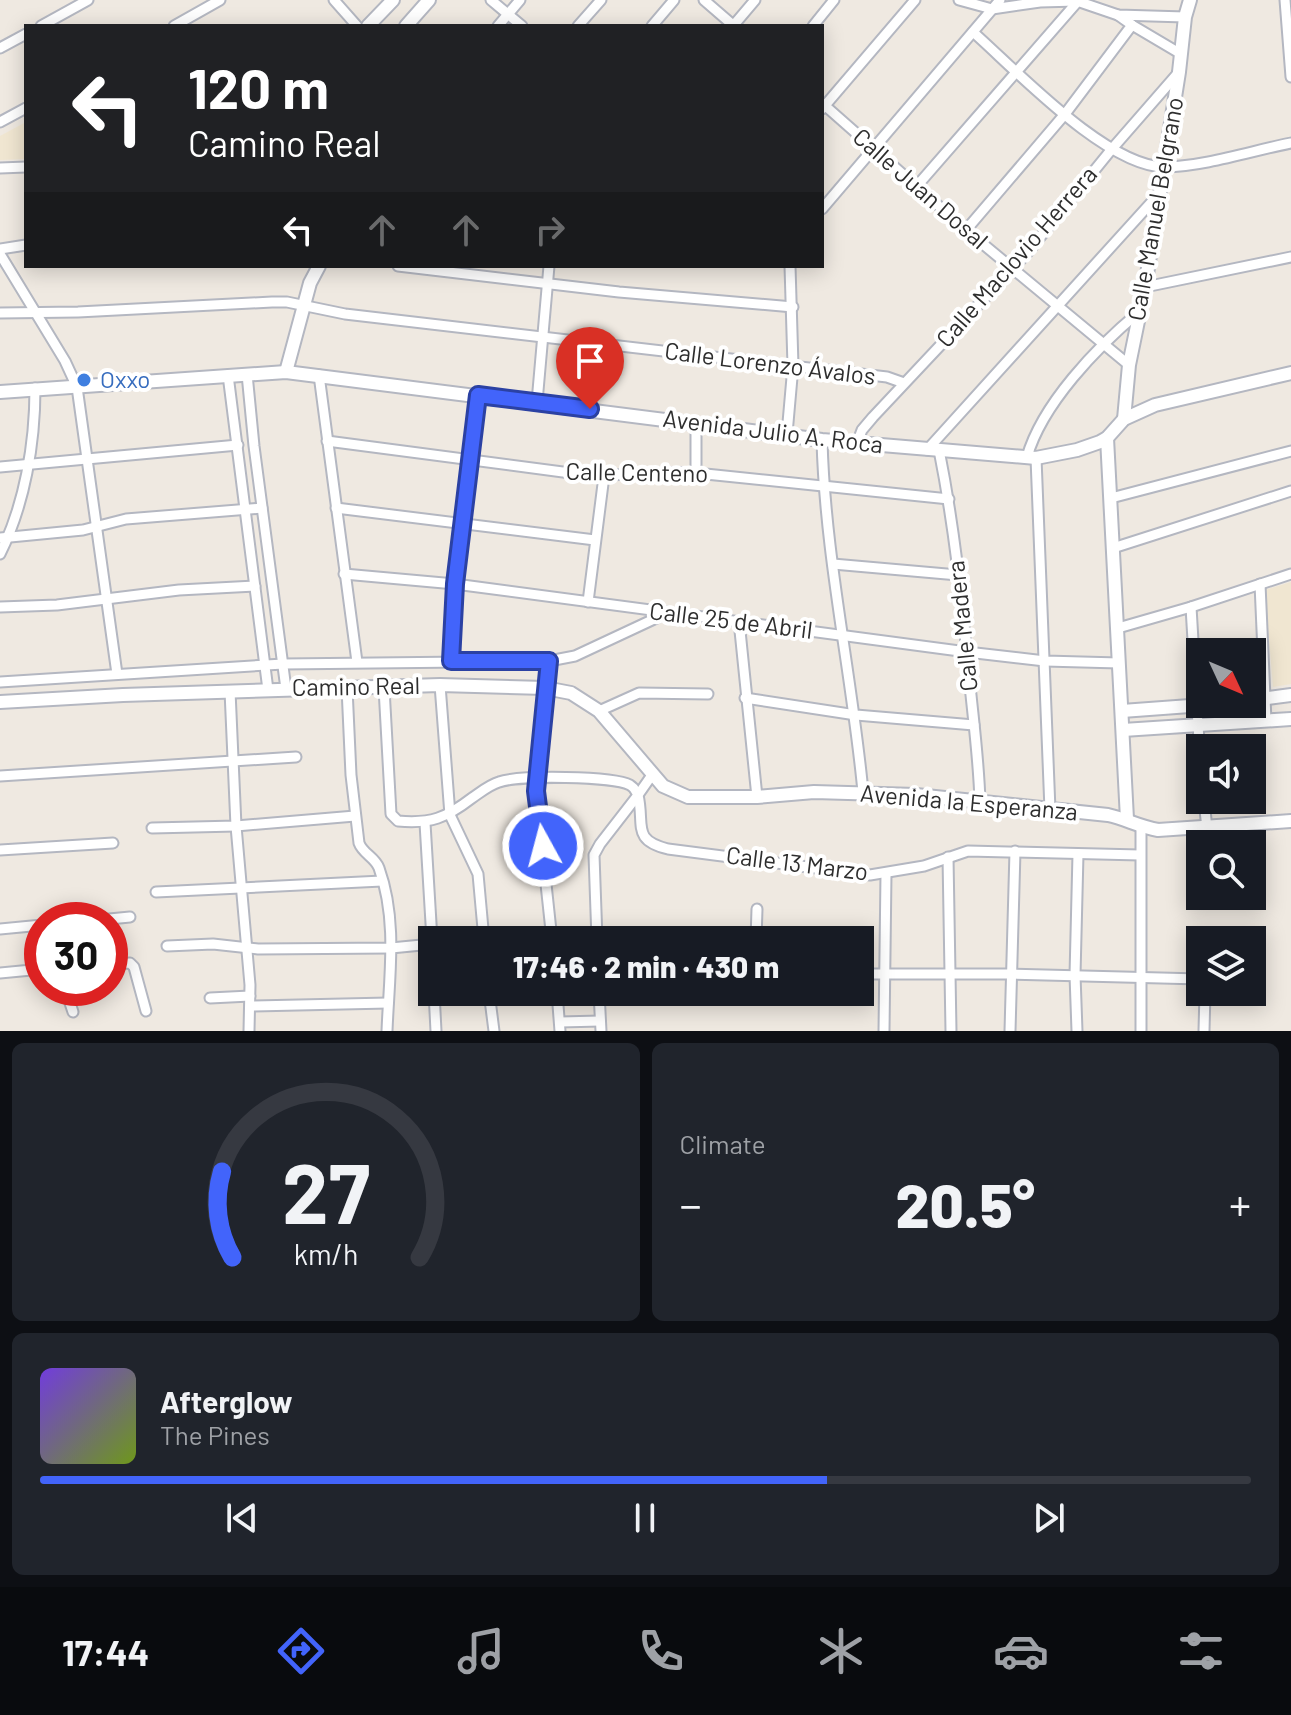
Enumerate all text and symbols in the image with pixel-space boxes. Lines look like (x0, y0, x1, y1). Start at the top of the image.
text: 120 m (188, 53, 329, 120)
icon: left (56, 56, 160, 160)
street label: Calle Manuel Belgrano (1121, 95, 1188, 323)
text: Camino Real (188, 121, 381, 164)
street label: Calle Juan Dosal (848, 121, 994, 254)
street label: Calle Maclovio Herrera (929, 160, 1102, 352)
icon: left (276, 208, 320, 252)
icon: ahead (360, 208, 404, 252)
icon: ahead (444, 208, 488, 252)
icon: right (528, 208, 572, 252)
pin (556, 327, 624, 409)
street label: Calle Lorenzo Ávalos (663, 335, 877, 390)
icon: arrive (568, 339, 612, 383)
place label: Oxxo (100, 364, 150, 393)
marker: Oxxo (75, 371, 93, 389)
street label: Avenida Julio A. Roca (661, 403, 885, 458)
street label: Calle Centeno (565, 456, 709, 487)
street label: Calle Madera (940, 559, 983, 693)
street label: Calle 25 de Abril (648, 595, 814, 644)
north arrow (1186, 638, 1266, 718)
map controls (1186, 638, 1266, 1006)
street label: Camino Real (292, 670, 420, 701)
button: sound (1186, 734, 1266, 814)
street label: Avenida la Esperanza (859, 778, 1079, 825)
position arrow (501, 804, 585, 888)
button: search (1186, 830, 1266, 910)
street label: Calle 13 Marzo (725, 839, 870, 886)
speed limit sign: 30 (24, 902, 128, 1006)
button: layers (1186, 926, 1266, 1006)
text: 17:46 · 2 min · 430 m (513, 948, 779, 984)
text: Climate (680, 1128, 766, 1159)
text: 27 (282, 1141, 370, 1241)
text: 20.5° (895, 1168, 1035, 1240)
text: − (680, 1177, 702, 1230)
text: + (1229, 1177, 1251, 1230)
text: km/h (293, 1236, 358, 1271)
text: Afterglow (160, 1383, 293, 1419)
text: The Pines (160, 1419, 270, 1450)
icon: previous (220, 1496, 264, 1540)
icon: pause (623, 1496, 667, 1540)
icon: next (1027, 1496, 1071, 1540)
icon: directions (273, 1623, 329, 1679)
icon: music (453, 1623, 509, 1679)
icon: phone (633, 1623, 689, 1679)
icon: climate (813, 1623, 869, 1679)
icon: car (993, 1623, 1049, 1679)
icon: filters (1173, 1623, 1229, 1679)
text: 17:44 (62, 1630, 149, 1673)

